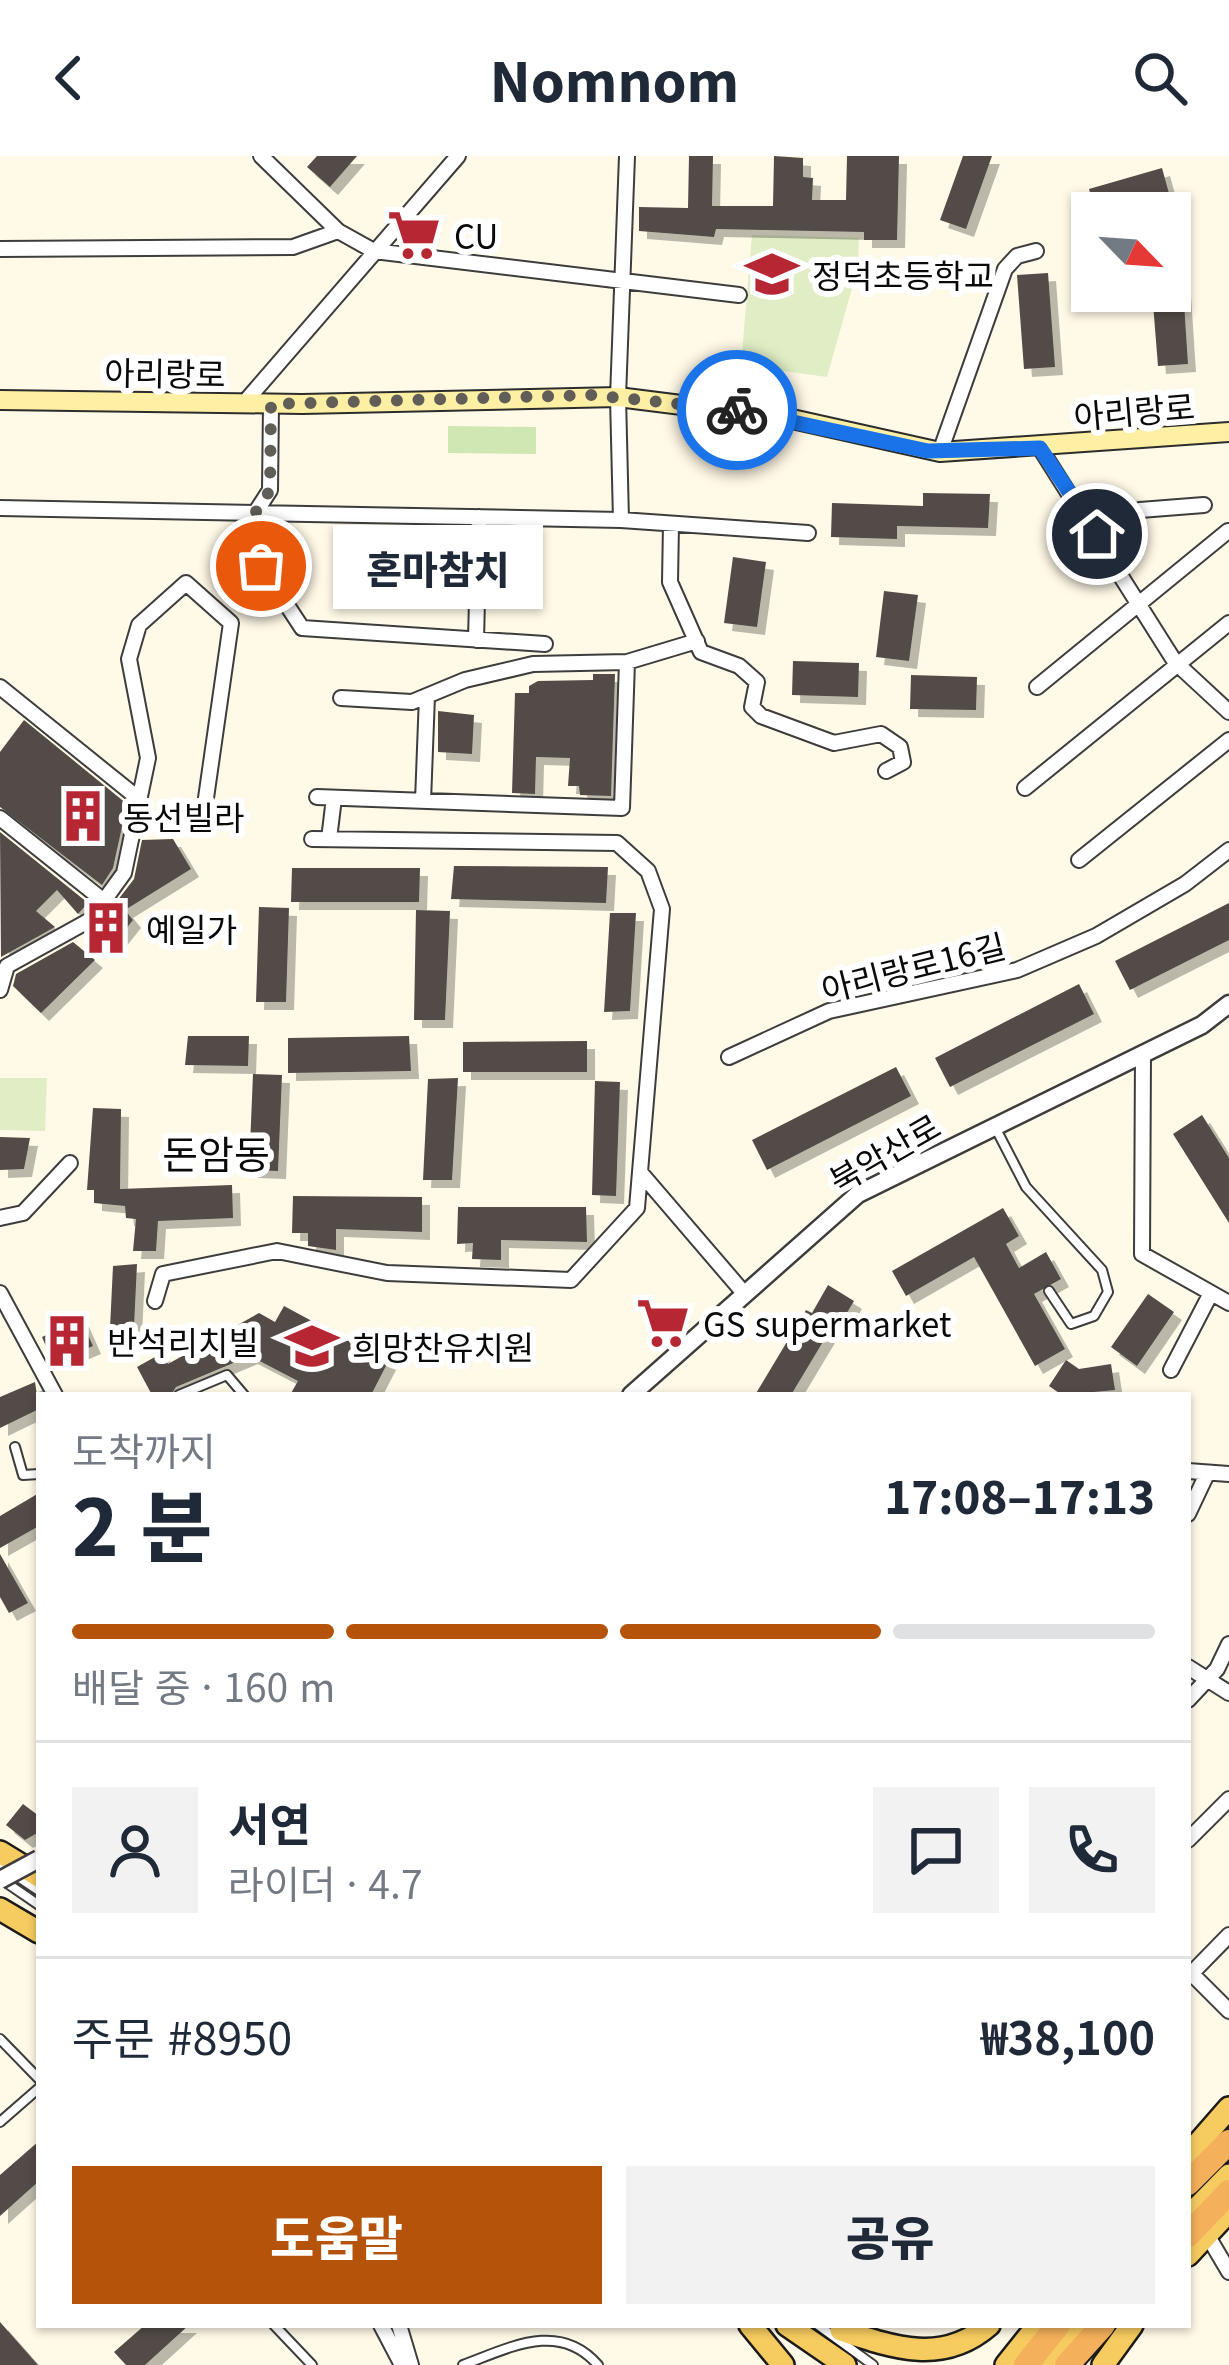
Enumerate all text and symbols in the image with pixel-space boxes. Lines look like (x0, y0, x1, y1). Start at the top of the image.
text: Nomnom (490, 39, 739, 118)
icon: back (36, 45, 102, 111)
icon: search (1127, 45, 1193, 111)
north arrow (1071, 192, 1191, 312)
map controls (1071, 192, 1191, 312)
supermarket icon: CU (385, 206, 443, 264)
place label: CU (454, 211, 498, 259)
school or university icon: 정덕초등학교 (743, 245, 801, 303)
place label: 정덕초등학교 (812, 250, 994, 298)
street label: 아리랑로 (104, 347, 226, 397)
courier (677, 350, 797, 470)
icon: bike (704, 377, 770, 443)
street label: 아리랑로 (1071, 381, 1197, 439)
pin (1046, 483, 1148, 585)
icon: home (1064, 501, 1130, 567)
pin (210, 515, 312, 617)
callout: 혼마참치 (333, 524, 543, 608)
icon: bag (228, 533, 294, 599)
text: 혼마참치 (366, 539, 510, 595)
building icon: 동선빌라 (54, 787, 112, 845)
place label: 동선빌라 (123, 792, 244, 840)
building icon: 예일가 (77, 899, 135, 957)
place label: 예일가 (146, 904, 237, 952)
street label: 아리랑로16길 (816, 920, 1010, 1012)
street label: 북악산로 (819, 1101, 949, 1203)
district label: 돈암동 (162, 1124, 270, 1180)
supermarket icon: GS supermarket (634, 1294, 692, 1352)
place label: GS supermarket (703, 1299, 951, 1347)
building icon: 반석리치빌 (38, 1312, 96, 1370)
place label: 반석리치빌 (107, 1317, 259, 1365)
school or university icon: 희망찬유치원 (283, 1317, 341, 1375)
place label: 희망찬유치원 (352, 1322, 534, 1370)
text: 도착까지 (72, 1421, 216, 1477)
text: 17:08–17:13 (884, 1462, 1155, 1527)
text: 2 분 (72, 1466, 212, 1578)
text: 배달 중 · 160 m (72, 1657, 335, 1713)
button: person (72, 1787, 198, 1913)
button: chat (873, 1787, 999, 1913)
button: phone (1029, 1787, 1155, 1913)
text: 서연 (228, 1789, 311, 1854)
text: 라이더 · 4.7 (228, 1854, 423, 1910)
text: 주문 #8950 (72, 2003, 292, 2068)
text: ₩38,100 (981, 2003, 1155, 2068)
button: 도움말 (72, 2166, 602, 2304)
button: 공유 (626, 2166, 1155, 2304)

